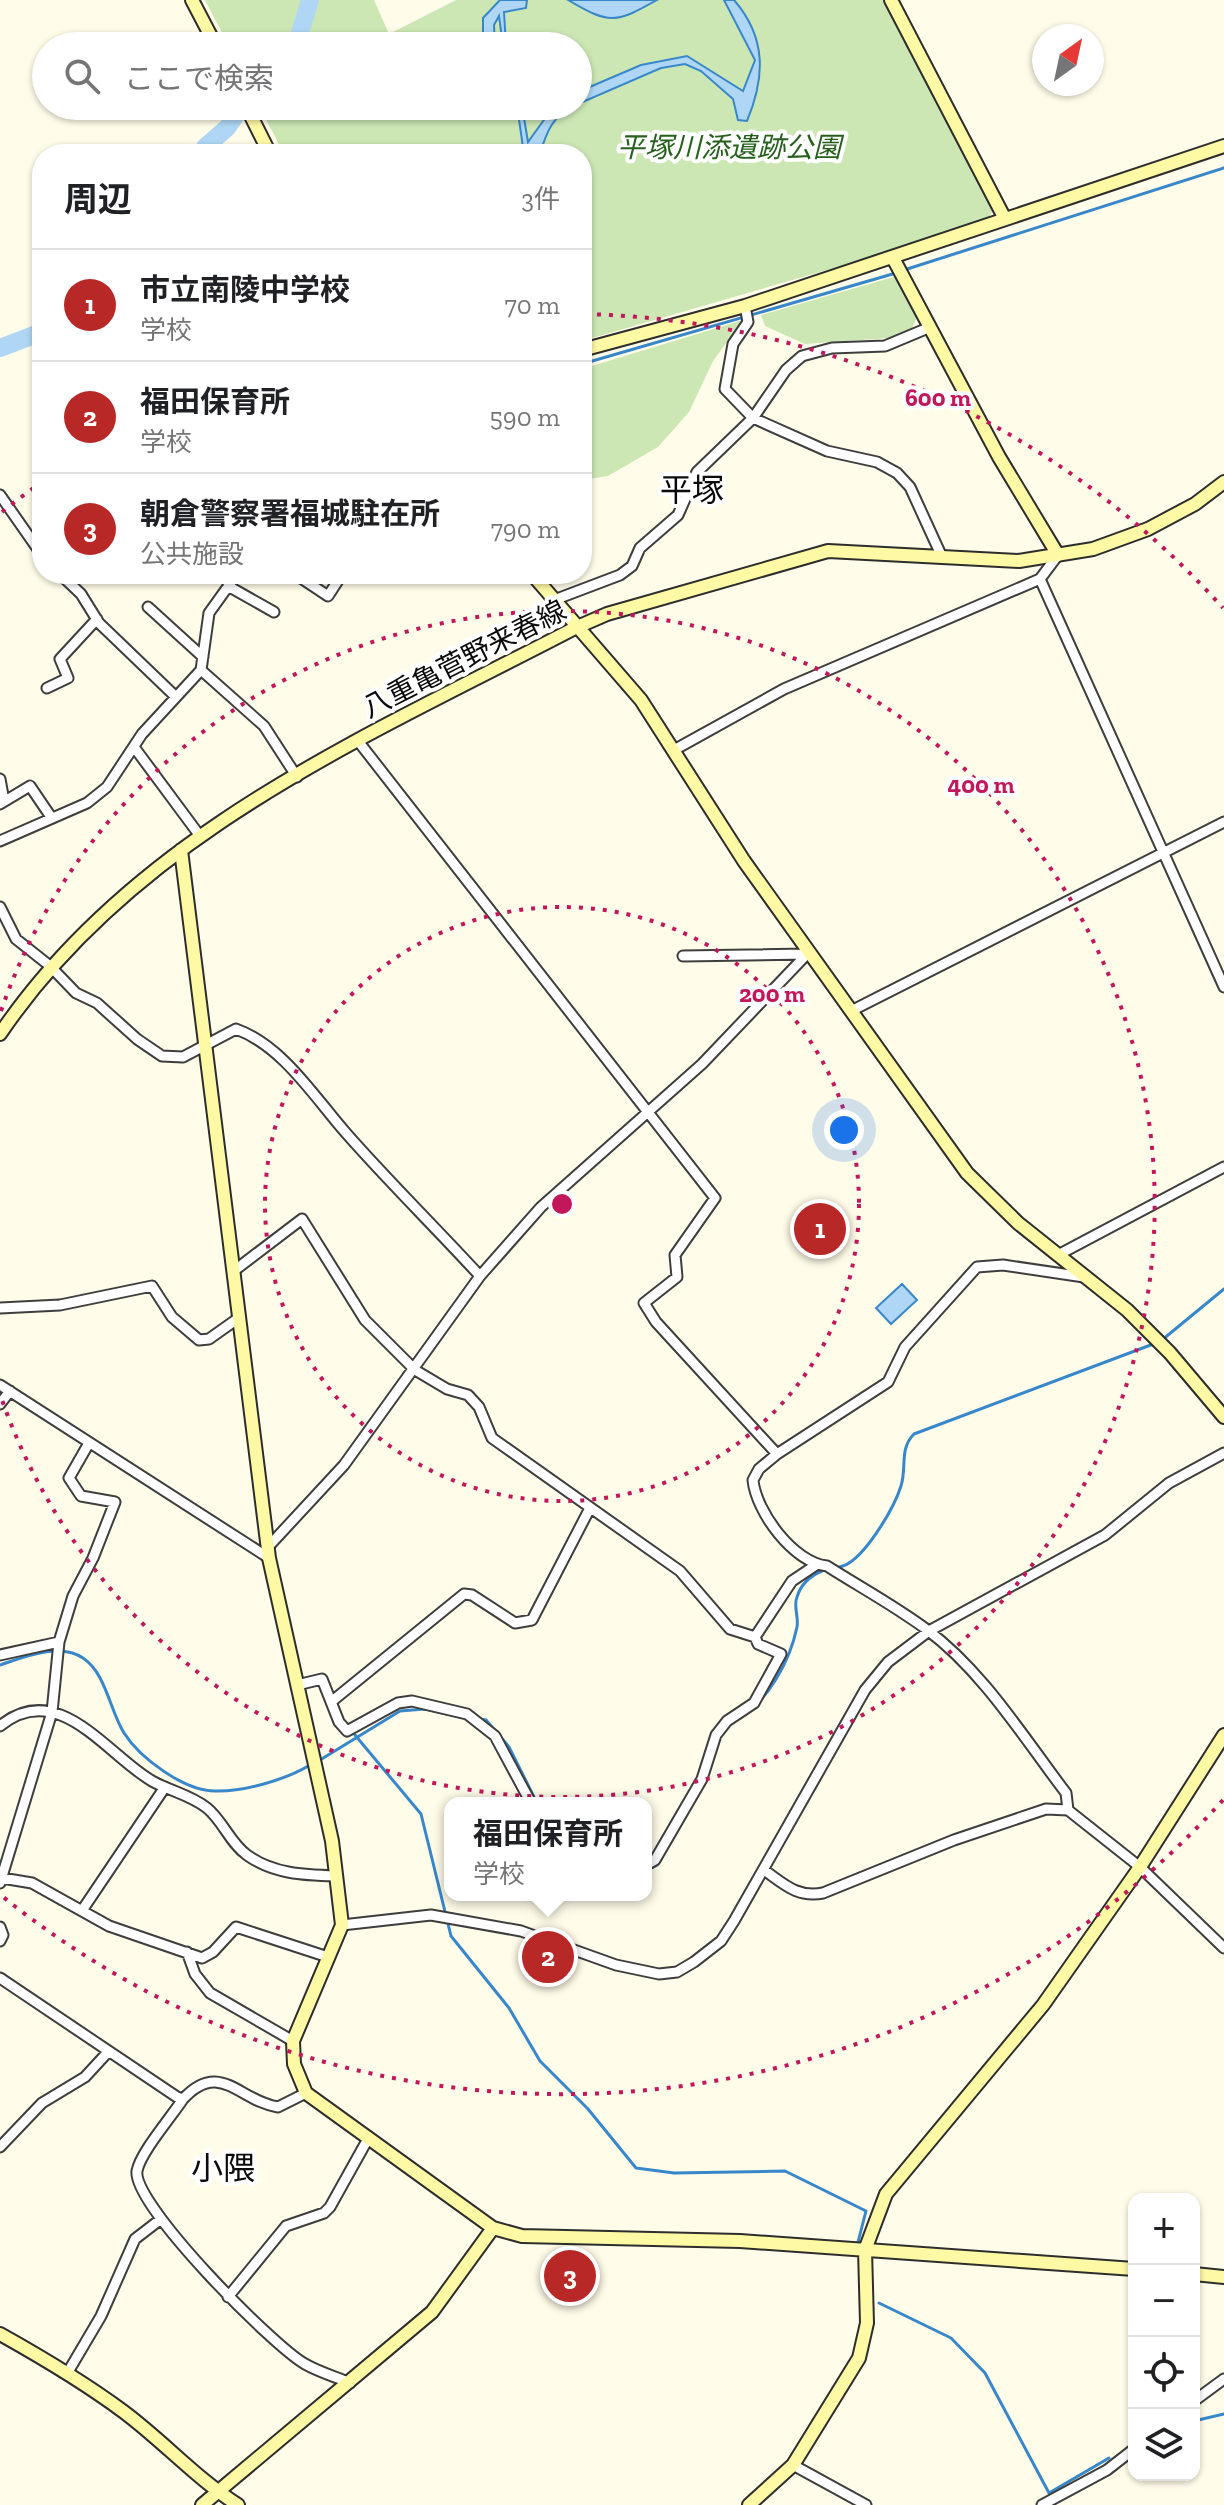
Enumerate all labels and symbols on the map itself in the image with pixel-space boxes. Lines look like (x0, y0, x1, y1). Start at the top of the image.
north arrow (1032, 24, 1104, 96)
park label: 平塚川添遺跡公園 (617, 131, 845, 164)
text: 600 m (905, 383, 971, 412)
district label: 平塚 (660, 471, 724, 509)
street label: 八重亀菅野来春線 (357, 593, 571, 725)
text: 400 m (948, 770, 1014, 799)
text: 200 m (739, 979, 805, 1008)
your location (824, 1110, 864, 1150)
centre of rings (548, 1190, 576, 1218)
pin: 1 (794, 1199, 846, 1259)
pin: 2 (522, 1927, 574, 1987)
district label: 小隈 (191, 2149, 255, 2187)
pin: 3 (544, 2246, 596, 2306)

